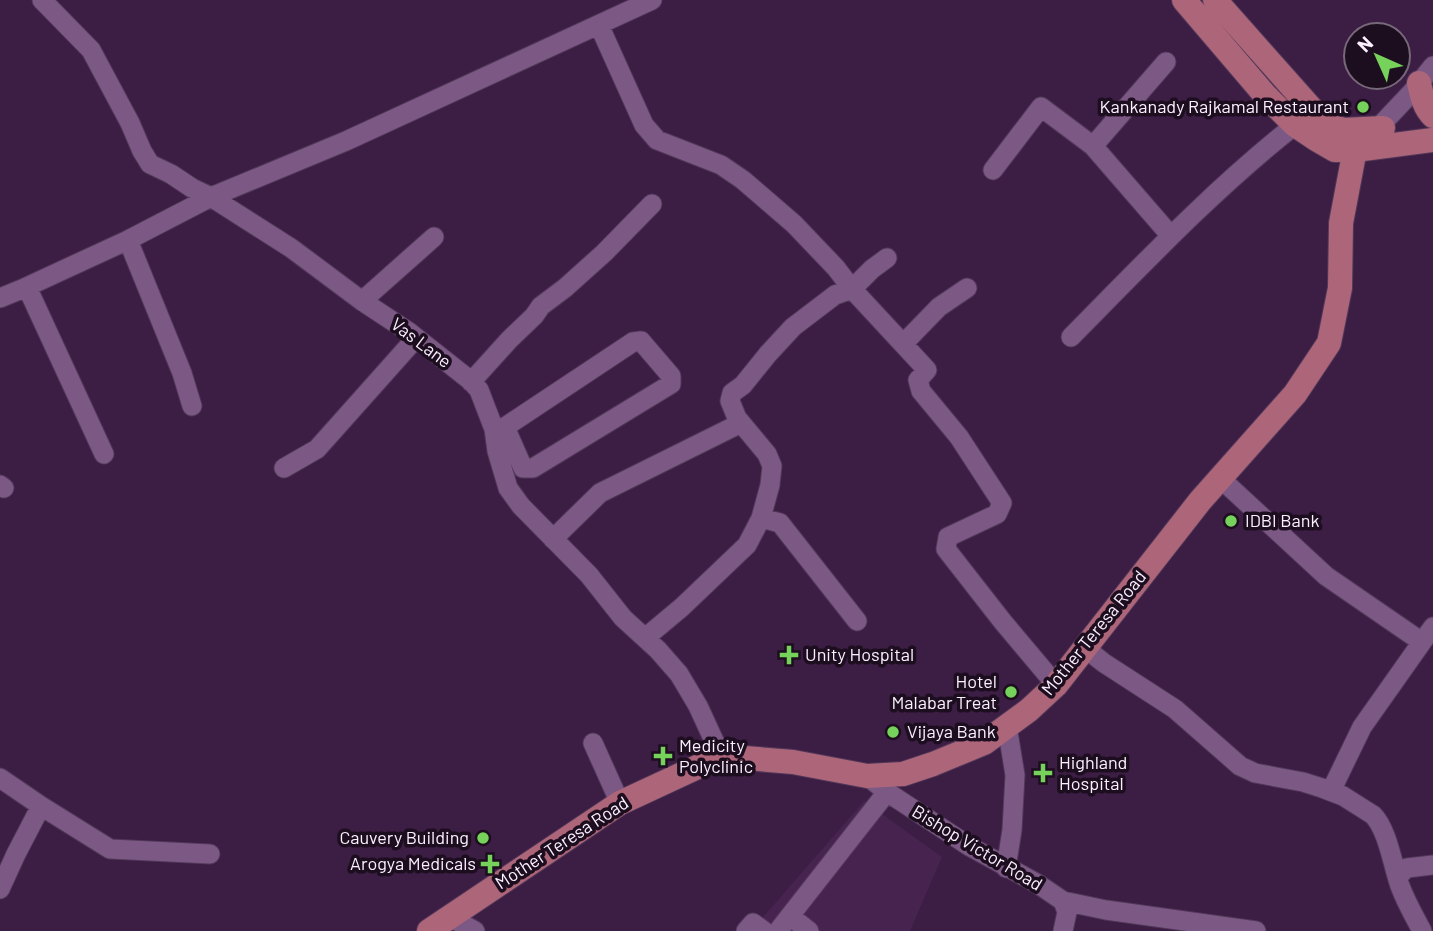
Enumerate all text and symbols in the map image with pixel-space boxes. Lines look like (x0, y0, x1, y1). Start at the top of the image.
north arrow (1342, 21, 1412, 91)
text: N (1352, 31, 1377, 56)
place label: Kankanady Rajkamal Restaurant (1100, 95, 1349, 117)
marker: Kankanady Rajkamal Restaurant (1355, 99, 1371, 115)
street label: Vas Lane (387, 312, 456, 372)
place label: IDBI Bank (1245, 509, 1319, 531)
marker: IDBI Bank (1223, 513, 1239, 529)
street label: Mother Teresa Road (1036, 566, 1150, 699)
place label: Unity Hospital (805, 643, 914, 665)
marker: Unity Hospital (779, 645, 799, 665)
place label: Hotel Malabar Treat (891, 670, 997, 713)
marker: Hotel Malabar Treat (1003, 684, 1019, 700)
place label: Vijaya Bank (907, 720, 996, 742)
marker: Vijaya Bank (885, 724, 901, 740)
place label: Medicity Polyclinic (679, 734, 753, 777)
marker: Medicity Polyclinic (653, 746, 673, 766)
place label: Highland Hospital (1059, 751, 1127, 794)
marker: Highland Hospital (1033, 763, 1053, 783)
street label: Mother Teresa Road (491, 791, 632, 893)
street label: Bishop Victor Road (908, 800, 1047, 895)
place label: Cauvery Building (339, 826, 469, 848)
marker: Cauvery Building (475, 830, 491, 846)
place label: Arogya Medicals (350, 852, 476, 874)
marker: Arogya Medicals (482, 856, 498, 872)

